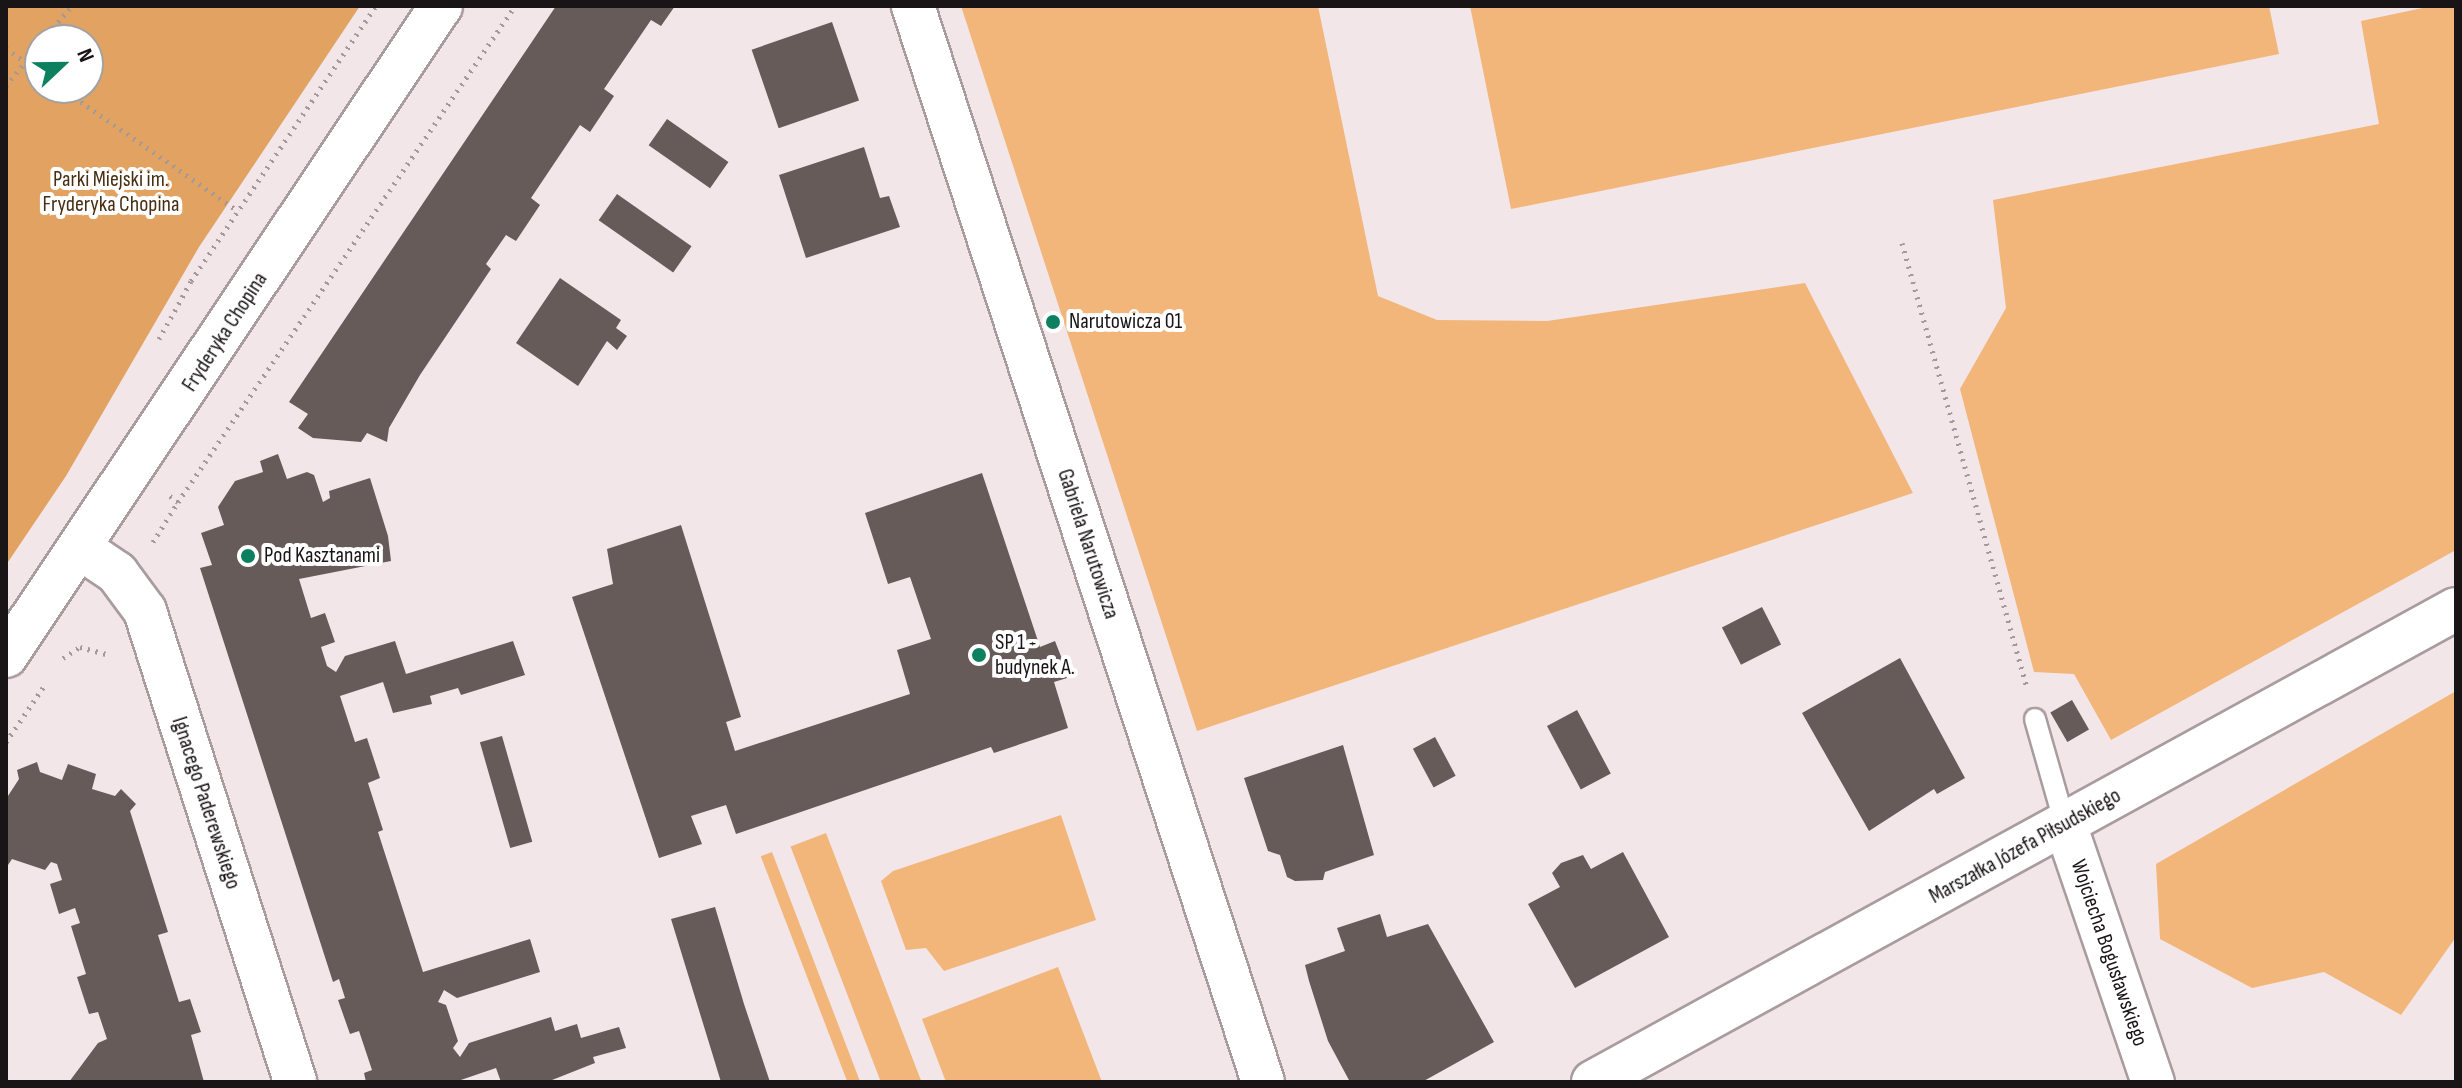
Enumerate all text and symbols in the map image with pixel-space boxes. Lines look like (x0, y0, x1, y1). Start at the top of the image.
north arrow (24, 24, 104, 104)
text: N (70, 45, 100, 66)
park label: Parki Miejski im. Fryderyka Chopina (43, 166, 179, 218)
street label: Fryderyka Chopina (177, 267, 273, 397)
place label: Narutowicza 01 (1069, 309, 1182, 335)
marker: Narutowicza 01 (1044, 313, 1062, 331)
street label: Gabriela Narutowicza (1051, 466, 1125, 622)
place label: Pod Kasztanami (264, 543, 380, 569)
marker: Pod Kasztanami (239, 547, 257, 565)
place label: SP 1 - budynek A. (995, 629, 1075, 680)
marker: SP 1 - budynek A. (970, 646, 988, 664)
street label: Ignacego Paderewskiego (166, 714, 246, 892)
street label: Marszałka Józefa Piłsudskiego (1925, 782, 2125, 910)
street label: Wojciecha Bogusławskiego (2065, 856, 2153, 1050)

